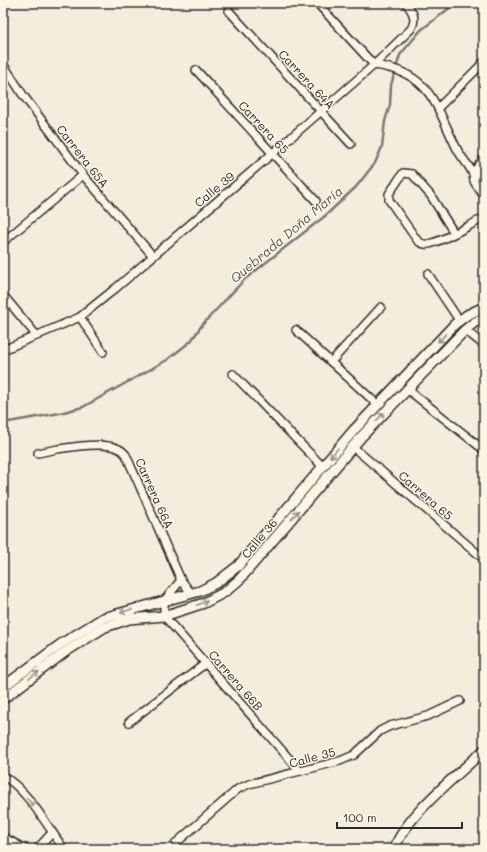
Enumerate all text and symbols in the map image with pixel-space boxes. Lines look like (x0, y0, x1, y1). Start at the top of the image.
street label: Carrera 64A (275, 46, 339, 112)
street label: Carrera 65 (235, 97, 293, 157)
street label: Carrera 65A (53, 121, 113, 191)
street label: Calle 39 (191, 168, 237, 210)
water label: Quebrada Doña María (226, 182, 346, 286)
one-way arrow (437, 333, 447, 343)
one-way arrow (375, 412, 385, 422)
one-way arrow (330, 448, 339, 458)
street label: Carrera 66A (132, 455, 178, 531)
street label: Carrera 65 (395, 467, 457, 523)
one-way arrow (290, 510, 299, 521)
street label: Calle 36 (238, 515, 280, 561)
one-way arrow (195, 599, 207, 607)
one-way arrow (121, 607, 133, 615)
street label: Carrera 66B (205, 647, 267, 713)
one-way arrow (28, 671, 39, 679)
street label: Calle 35 (287, 743, 337, 771)
one-way arrow (25, 797, 34, 807)
scale bar (337, 804, 462, 830)
text: 100 m (343, 809, 377, 825)

